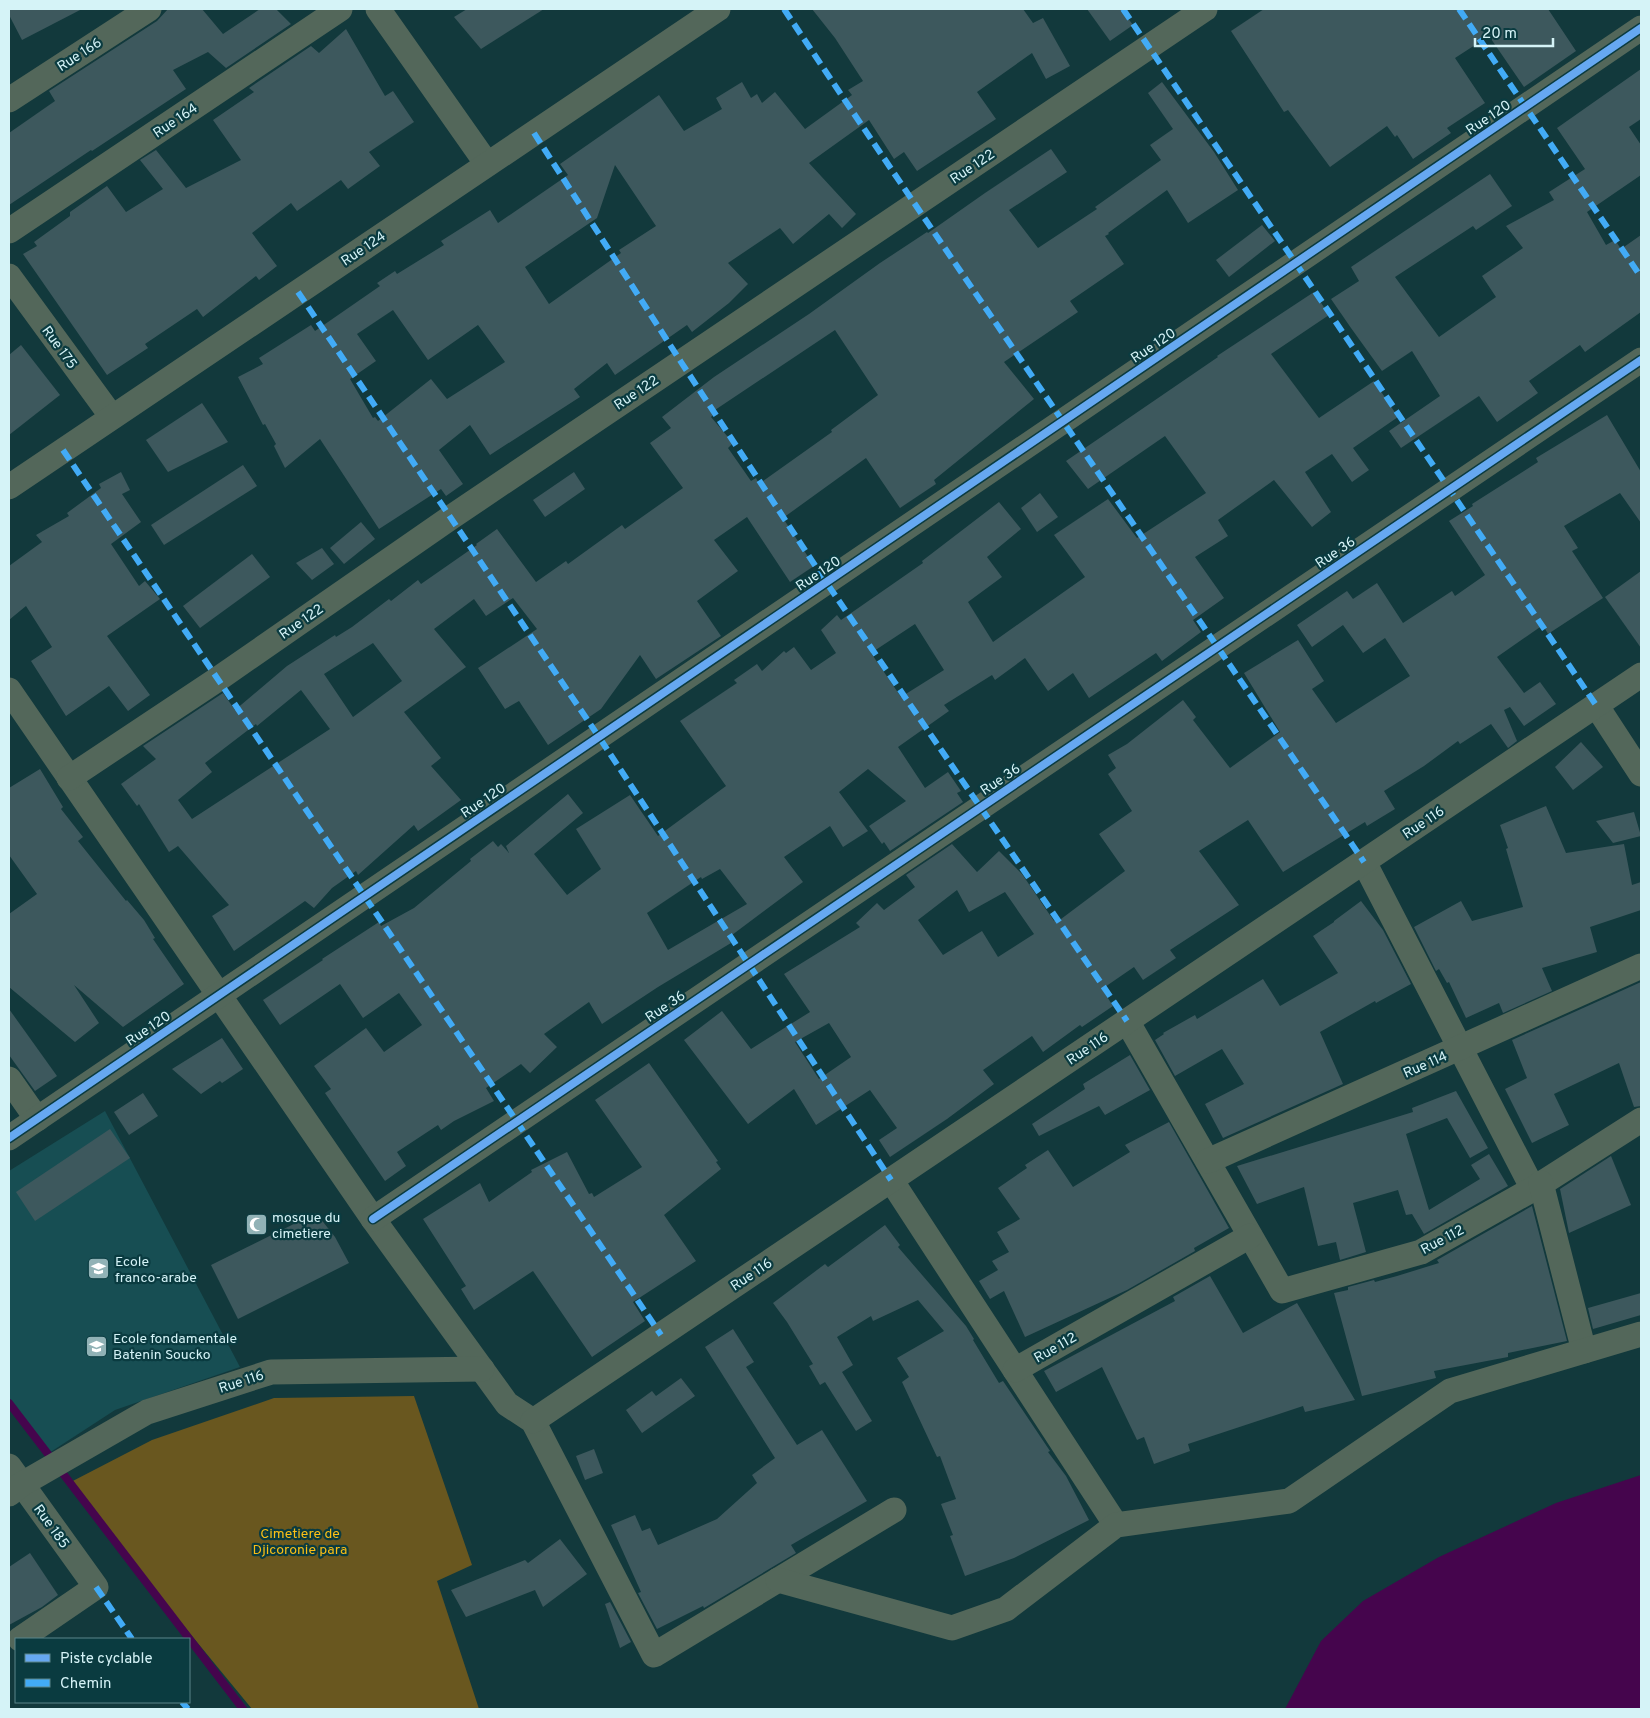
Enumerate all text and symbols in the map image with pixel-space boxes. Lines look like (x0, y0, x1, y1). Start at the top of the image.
scale bar (1475, 15, 1552, 47)
text: 20 m (1482, 25, 1517, 44)
street label: Rue 166 (54, 35, 105, 76)
street label: Rue 120 (1463, 97, 1515, 139)
street label: Rue 164 (150, 100, 201, 142)
street label: Rue 122 (947, 146, 998, 188)
street label: Rue 124 (338, 228, 389, 270)
street label: Rue 175 (38, 323, 80, 373)
street label: Rue 120 (1128, 325, 1180, 367)
street label: Rue 122 (611, 372, 662, 414)
street label: Rue 36 (1313, 534, 1359, 573)
street label: Rue 120 (793, 553, 845, 595)
street label: Rue 122 (276, 601, 327, 644)
street label: Rue 36 (978, 761, 1024, 800)
street label: Rue 120 (458, 780, 510, 822)
street label: Rue 116 (1400, 803, 1448, 843)
street label: Rue 36 (643, 988, 689, 1027)
street label: Rue 120 (123, 1008, 175, 1050)
street label: Rue 116 (1064, 1029, 1112, 1069)
street label: Rue 114 (1401, 1048, 1450, 1083)
place label: mosque du cimetiere (272, 1210, 340, 1243)
mosque icon: mosque du cimetiere (244, 1213, 268, 1237)
street label: Rue 112 (1418, 1222, 1467, 1259)
place label: Ecole franco-arabe (115, 1254, 197, 1287)
street label: Rue 116 (728, 1255, 776, 1295)
school or university icon: Ecole franco-arabe (87, 1257, 111, 1281)
street label: Rue 112 (1031, 1329, 1080, 1367)
place label: Ecole fondamentale Batenin Soucko (113, 1331, 237, 1364)
school or university icon: Ecole fondamentale Batenin Soucko (85, 1334, 109, 1358)
street label: Rue 116 (217, 1367, 266, 1398)
street label: Rue 185 (29, 1502, 72, 1552)
park label: Cimetiere de Djicoronie para (253, 1526, 347, 1559)
legend (15, 1638, 190, 1703)
text: Piste cyclable (60, 1650, 153, 1669)
text: Chemin (60, 1675, 112, 1694)

